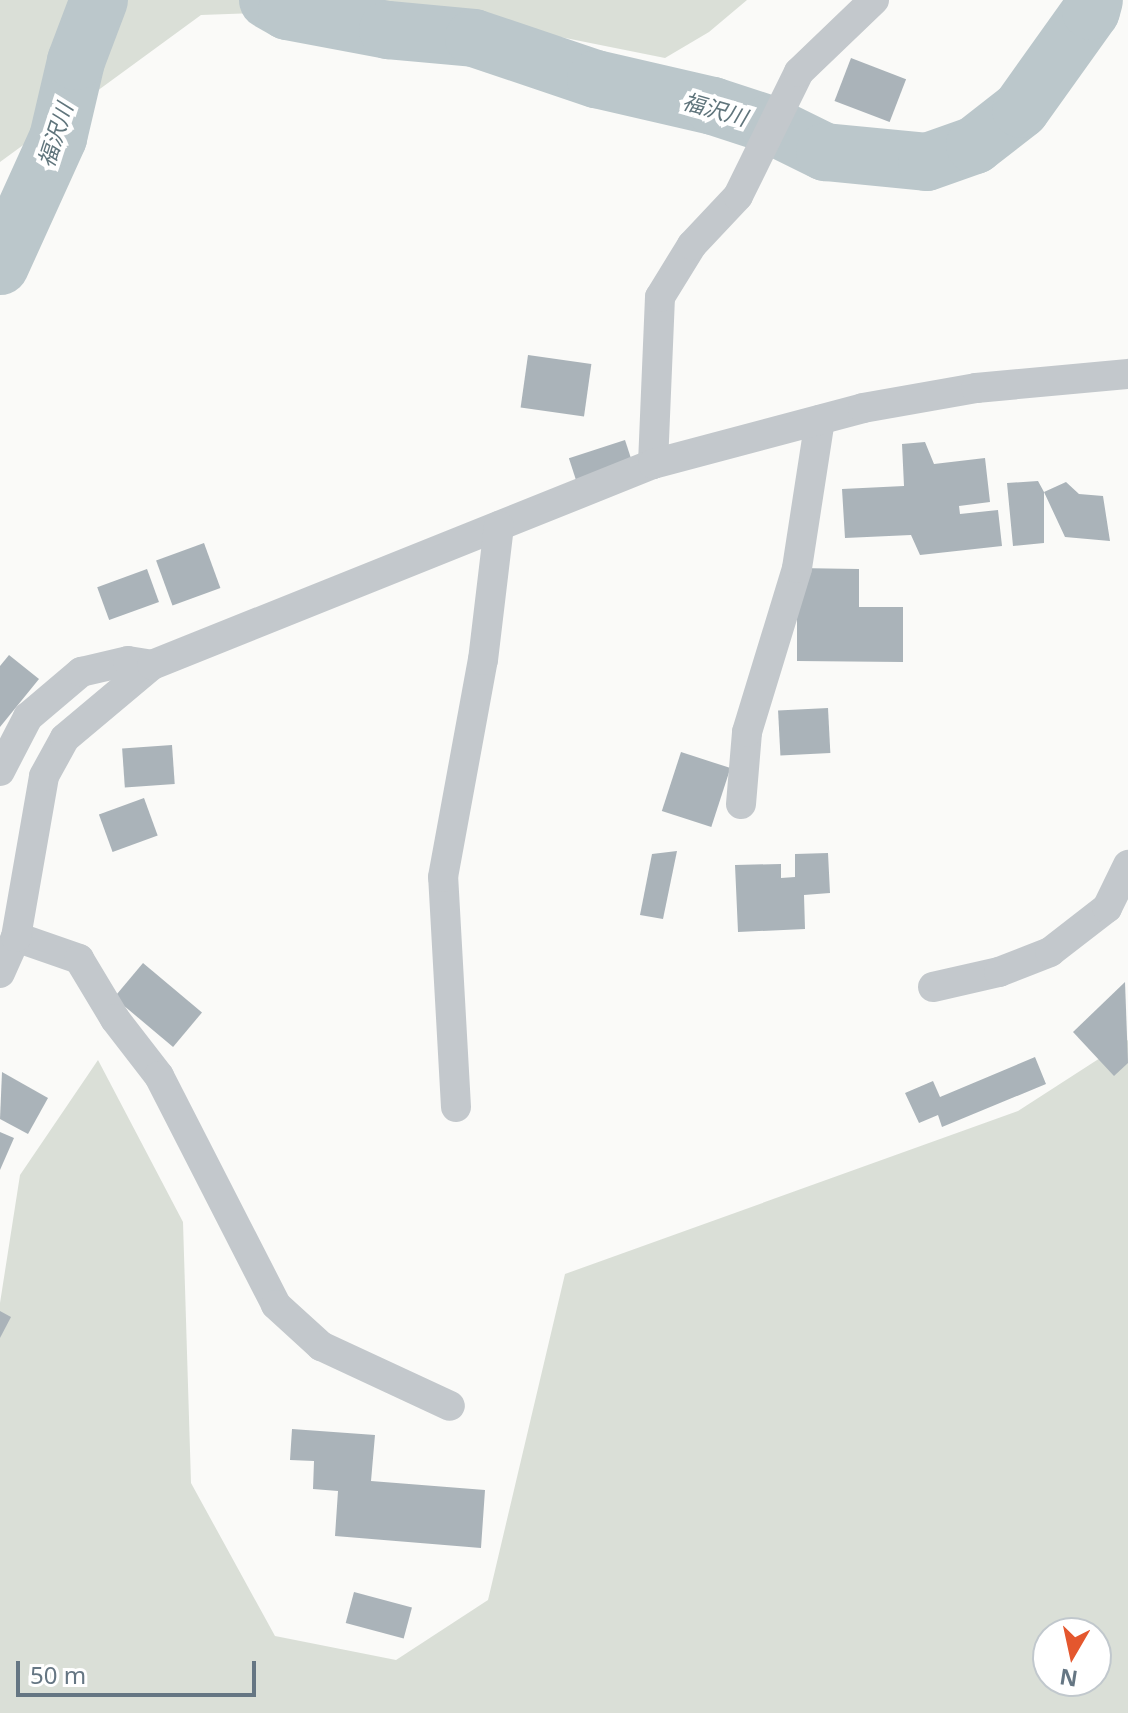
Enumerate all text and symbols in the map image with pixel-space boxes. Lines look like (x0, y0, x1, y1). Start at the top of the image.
water label: 福沢川 (680, 87, 750, 131)
water label: 福沢川 (32, 100, 78, 170)
north arrow (1032, 1617, 1112, 1697)
scale bar (20, 1645, 260, 1695)
text: 50 m (30, 1658, 86, 1691)
text: N (1057, 1663, 1080, 1695)

